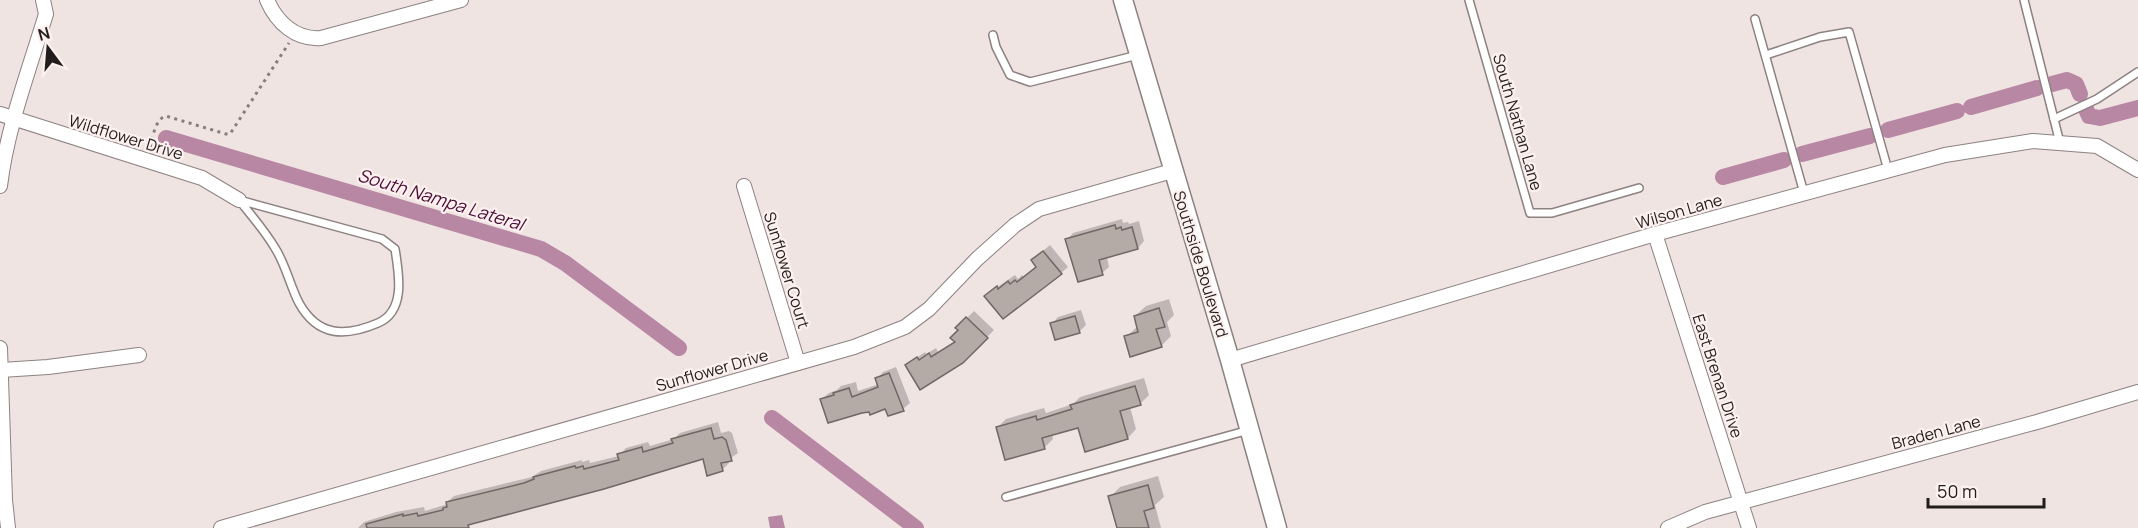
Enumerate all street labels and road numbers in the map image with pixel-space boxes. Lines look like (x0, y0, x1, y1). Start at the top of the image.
street label: South Nathan Lane (1488, 51, 1548, 193)
street label: Wildflower Drive (66, 109, 186, 165)
street label: Southside Boulevard (1168, 188, 1234, 340)
street label: Wilson Lane (1633, 188, 1725, 234)
street label: Sunflower Court (759, 209, 815, 331)
street label: East Brenan Drive (1688, 311, 1748, 441)
street label: Sunflower Drive (653, 343, 771, 397)
street label: Braden Lane (1889, 410, 1983, 454)

